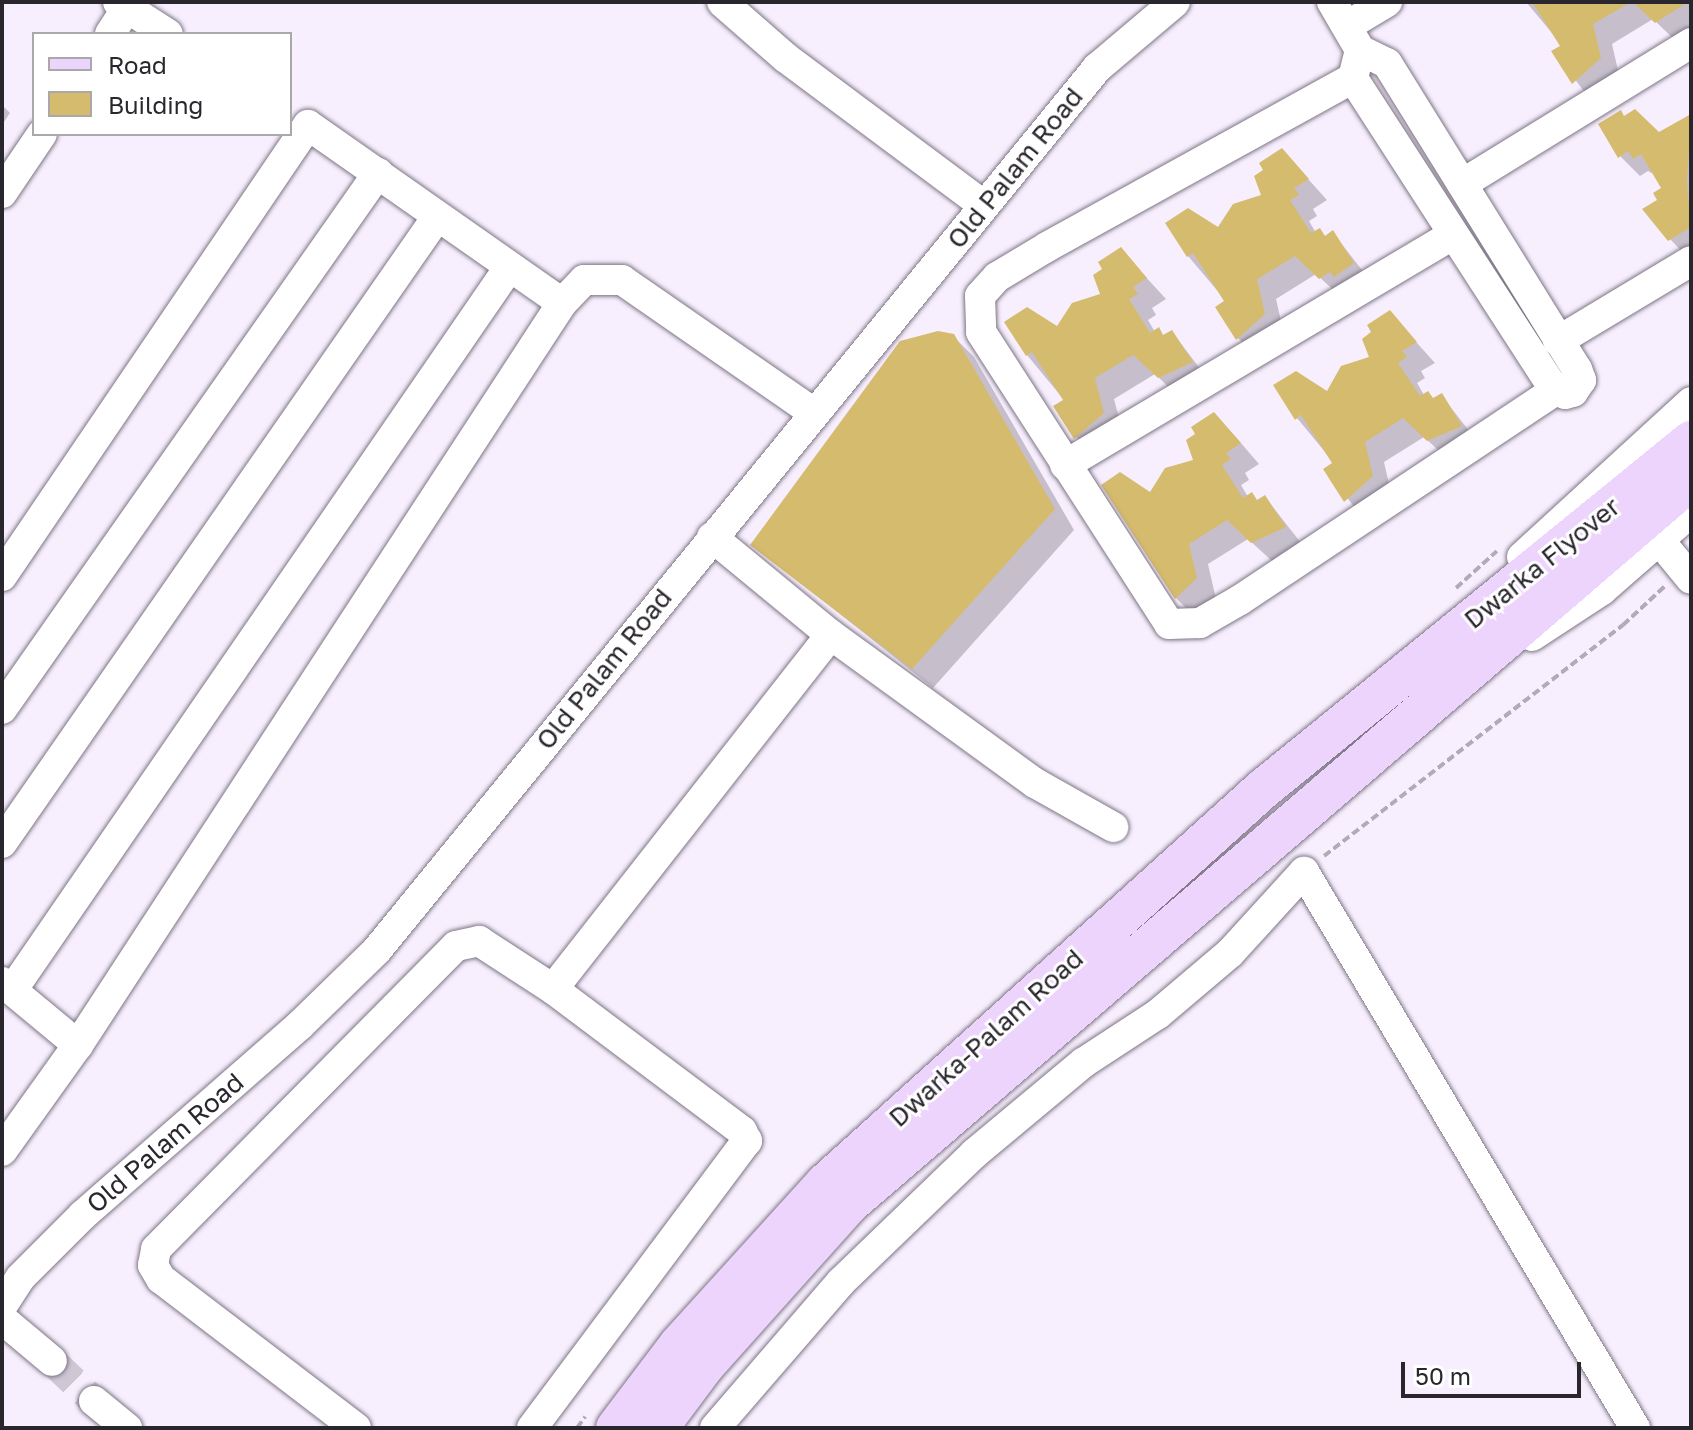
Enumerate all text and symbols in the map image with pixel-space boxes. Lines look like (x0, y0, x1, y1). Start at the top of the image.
legend (32, 32, 292, 136)
text: Road (108, 50, 167, 79)
street label: Old Palam Road (941, 81, 1089, 255)
text: Building (108, 90, 203, 119)
street label: Dwarka Flyover (1458, 491, 1626, 635)
street label: Old Palam Road (530, 582, 678, 756)
street label: Dwarka-Palam Road (883, 943, 1089, 1133)
street label: Old Palam Road (80, 1066, 250, 1220)
scale bar (1405, 1346, 1585, 1396)
text: 50 m (1415, 1361, 1471, 1390)

